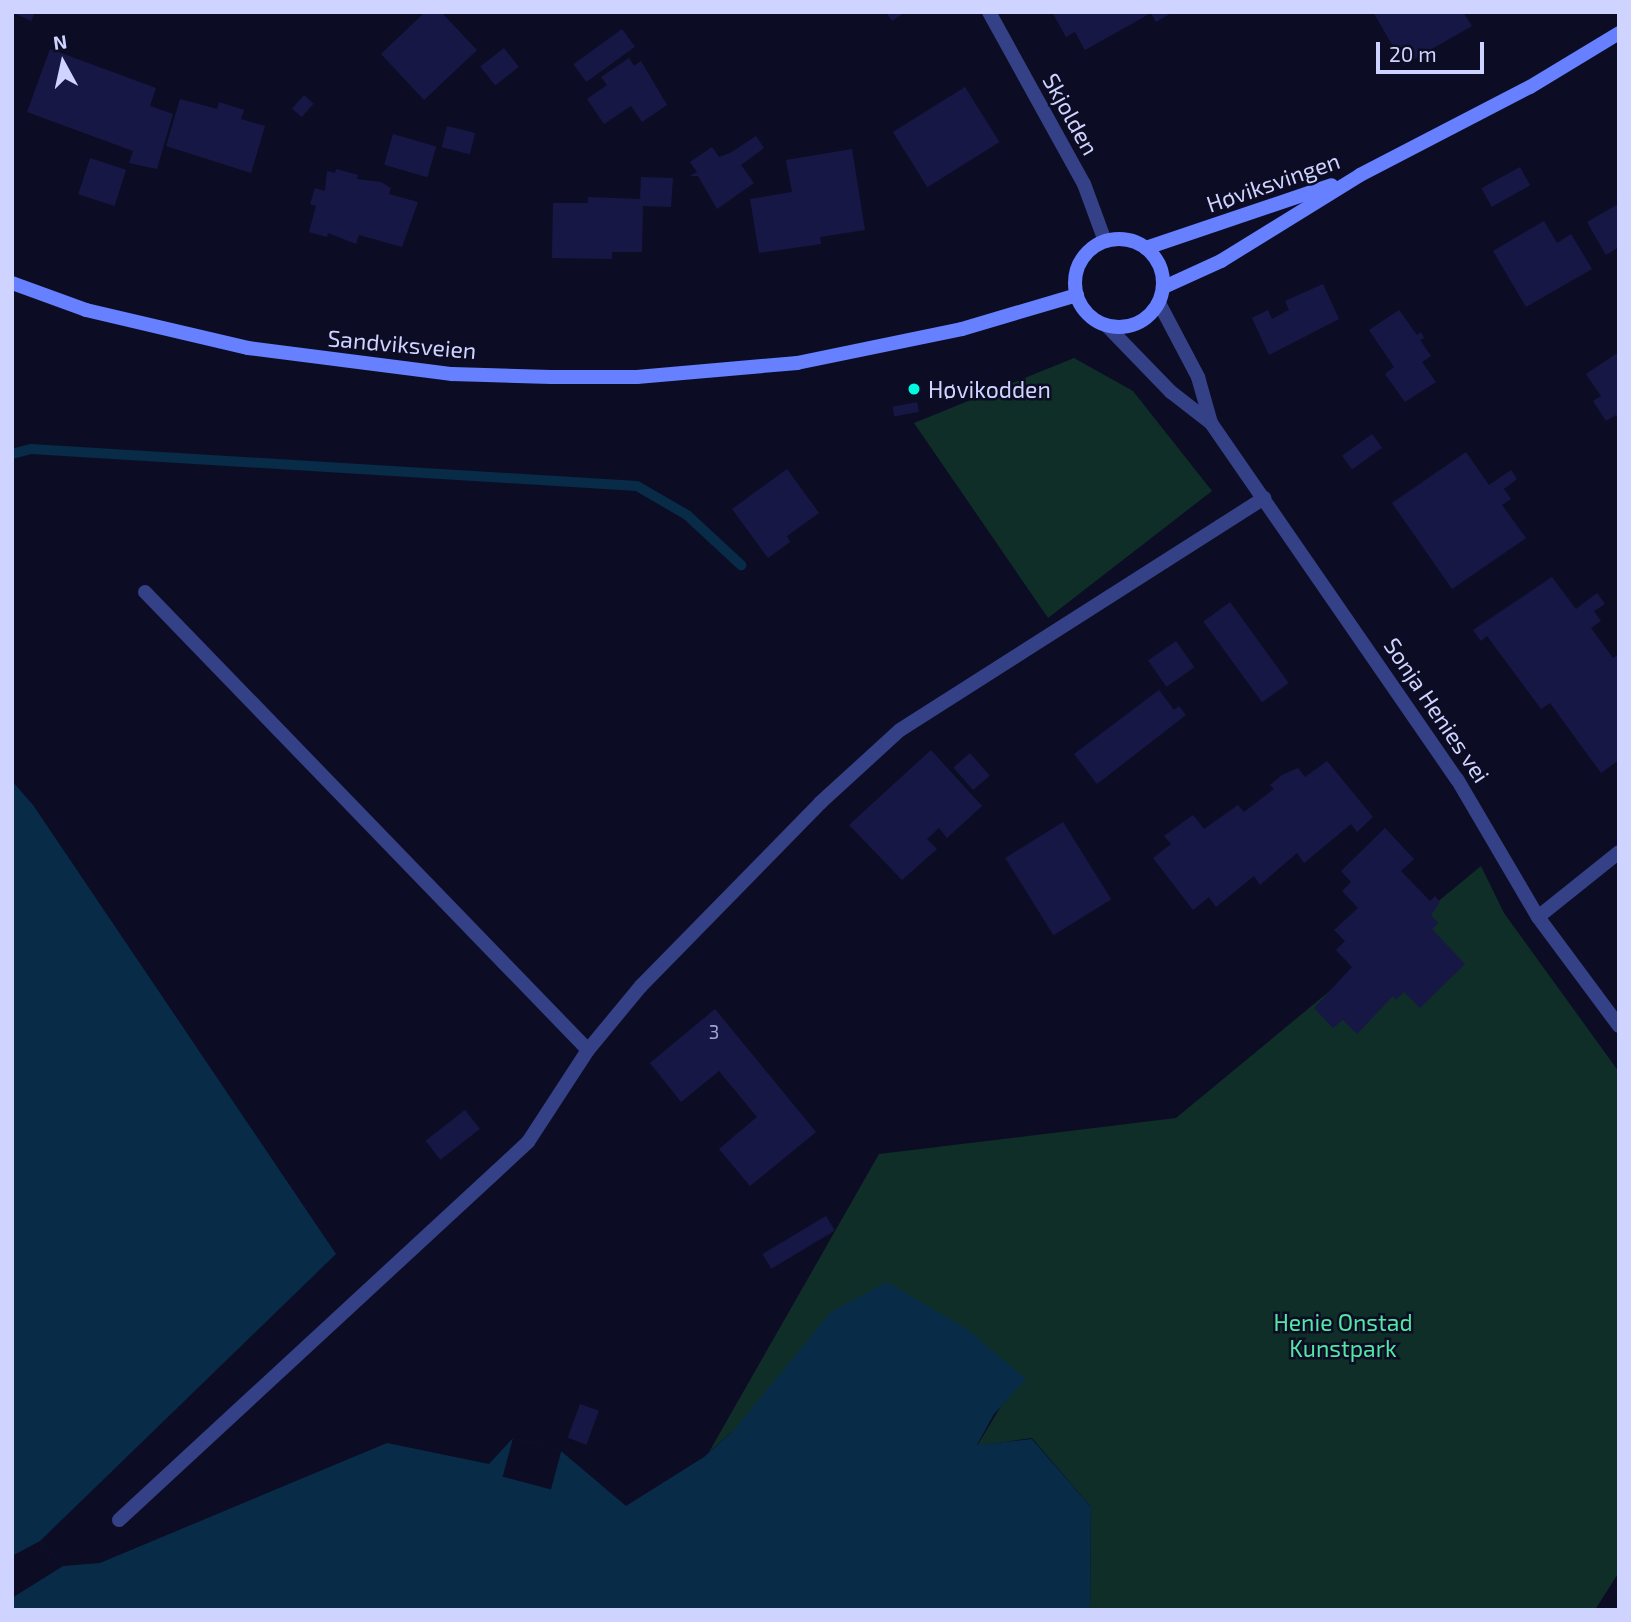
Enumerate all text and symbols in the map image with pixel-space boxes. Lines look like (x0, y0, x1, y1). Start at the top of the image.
north arrow (28, 28, 98, 98)
scale bar (1379, 28, 1488, 72)
text: N (52, 29, 68, 54)
text: 20 m (1389, 41, 1437, 66)
street label: Skjolden (1037, 68, 1105, 160)
street label: Høviksvingen (1203, 146, 1343, 218)
street label: Sandviksveien (327, 324, 477, 364)
place label: Høvikodden (928, 375, 1051, 403)
marker: Høvikodden (906, 381, 922, 397)
street label: Sonja Henies vei (1378, 632, 1496, 788)
house number: 3 (709, 1021, 719, 1043)
park label: Henie Onstad Kunstpark (1273, 1308, 1413, 1362)

